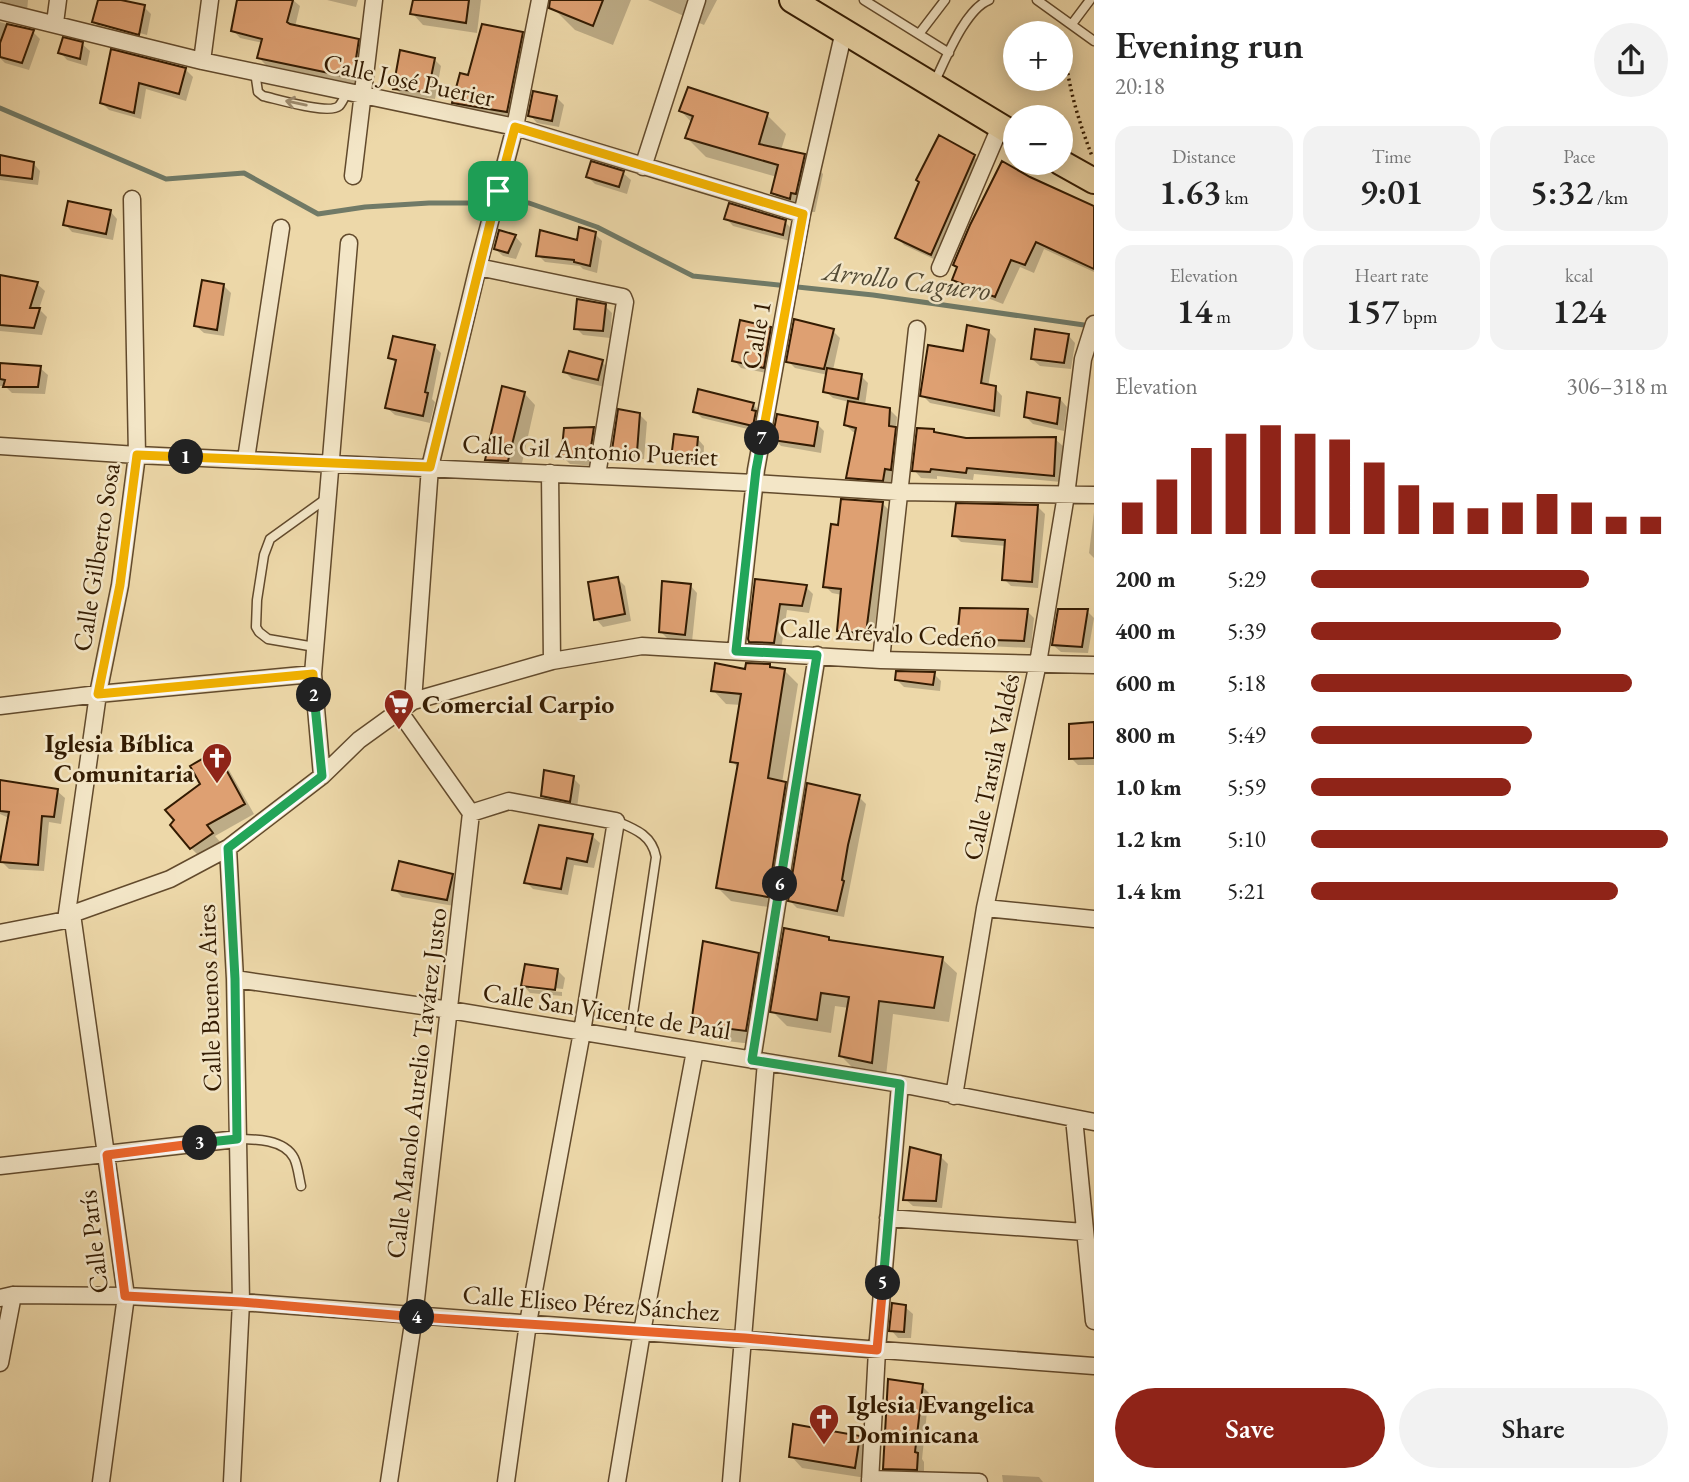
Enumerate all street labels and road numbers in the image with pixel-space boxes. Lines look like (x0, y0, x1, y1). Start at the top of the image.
street label: Calle José Puerier (320, 45, 498, 115)
street label: Calle 1 (733, 298, 779, 372)
street label: Calle Gil Antonio Pueriet (461, 426, 719, 474)
street label: Calle Gilberto Sosa (64, 460, 128, 654)
street label: Calle Arévalo Cedeño (779, 610, 997, 656)
street label: Calle Tarsila Valdés (955, 670, 1027, 864)
street label: Calle Buenos Aires (189, 904, 229, 1092)
street label: Calle Manolo Aurelio Tavárez Justo (378, 906, 454, 1260)
street label: Calle San Vicente de Paúl (481, 975, 733, 1047)
street label: Calle París (70, 1189, 116, 1295)
street label: Calle Eliseo Pérez Sánchez (461, 1277, 721, 1329)

